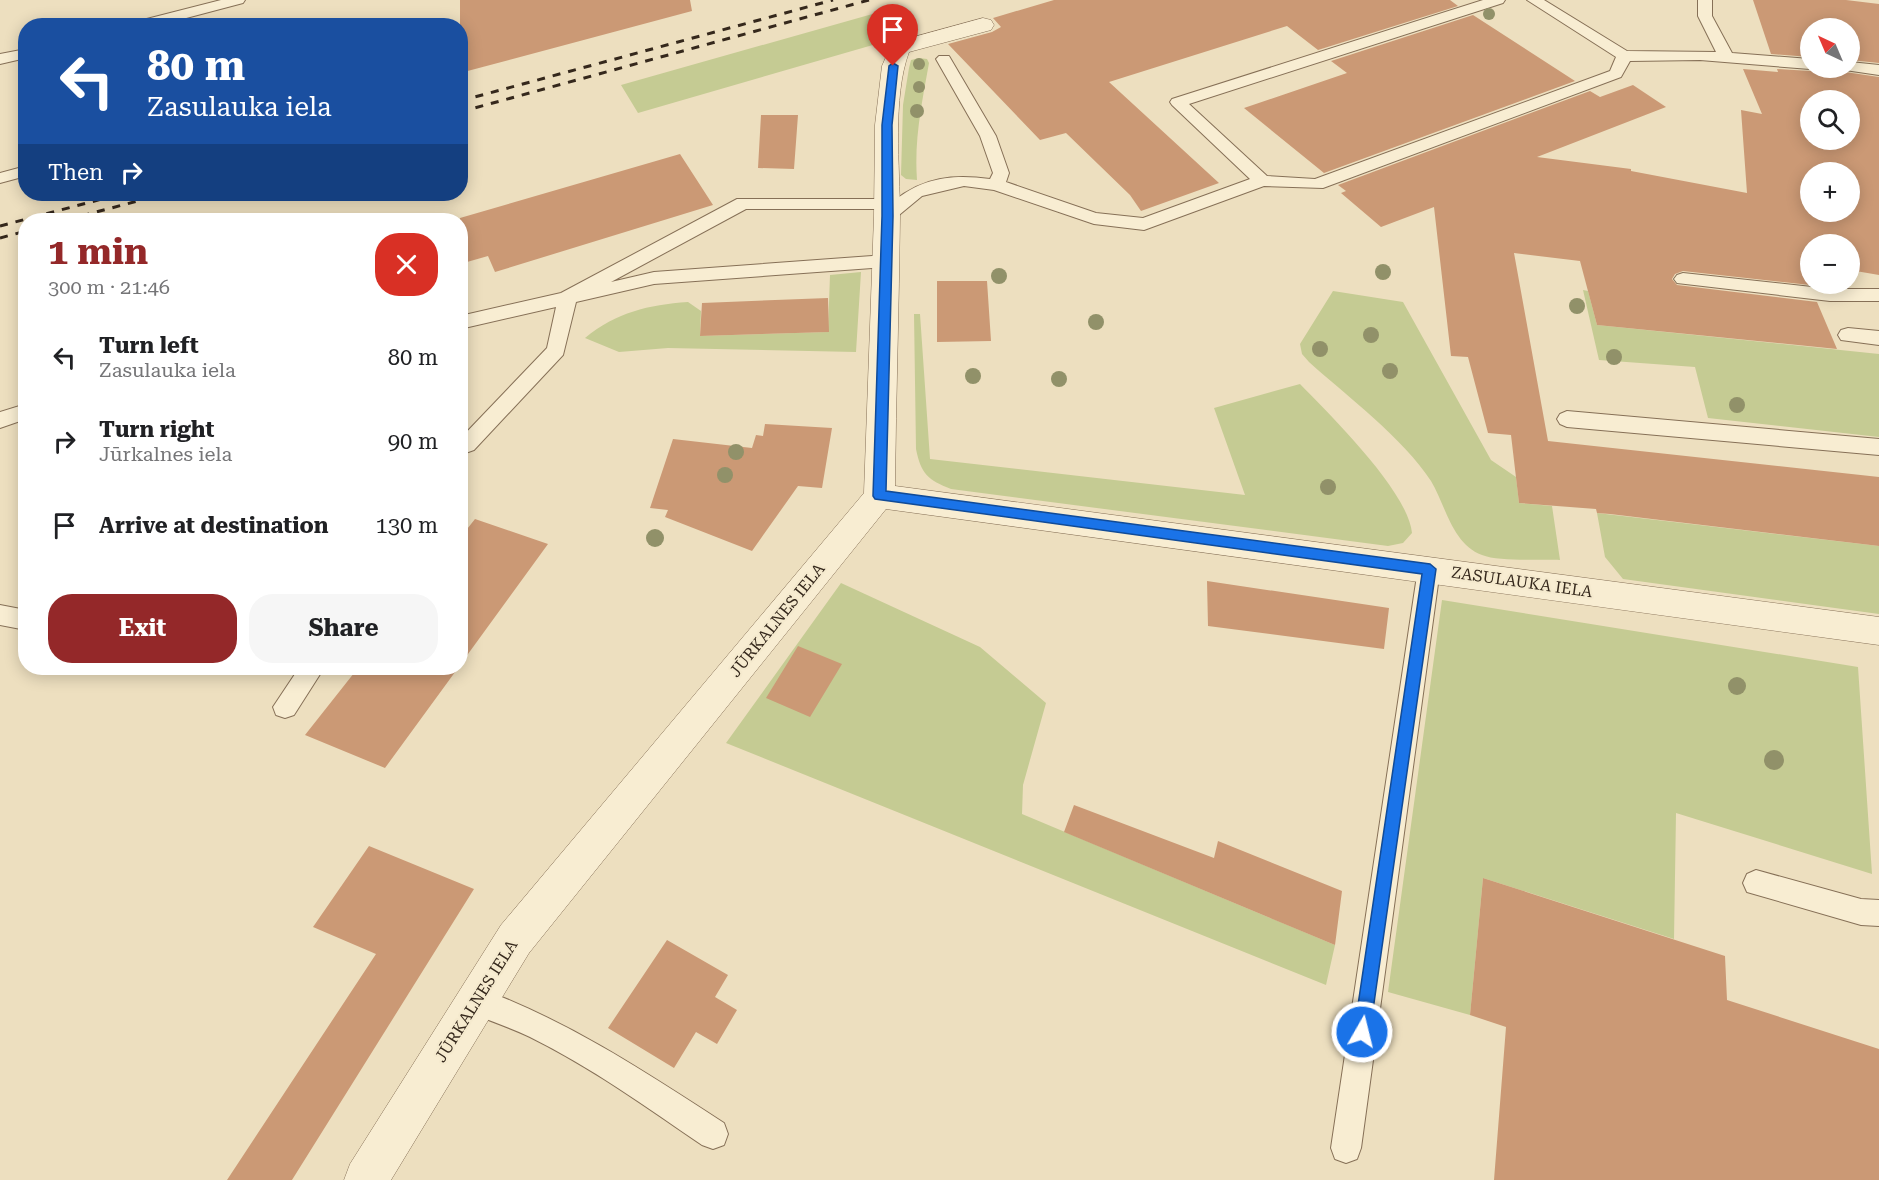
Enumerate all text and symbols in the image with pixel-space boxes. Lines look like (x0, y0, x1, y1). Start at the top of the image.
pin (867, 4, 918, 66)
icon: arrive (876, 13, 909, 46)
north arrow (1800, 18, 1860, 78)
map controls (1800, 18, 1860, 294)
text: 80 m (147, 41, 245, 90)
icon: left (48, 42, 126, 120)
button: search (1800, 90, 1860, 150)
text: Zasulauka iela (147, 91, 332, 123)
icon: right (115, 156, 148, 189)
text: Then (48, 160, 103, 185)
button: + (1800, 162, 1860, 222)
text: 1 min (48, 231, 148, 273)
button: close (375, 233, 438, 296)
button: − (1800, 234, 1860, 294)
text: 300 m · 21:46 (48, 275, 170, 299)
text: Turn left (99, 333, 199, 358)
icon: left (48, 341, 81, 374)
text: 80 m (388, 345, 438, 370)
text: Zasulauka iela (99, 358, 236, 382)
text: Turn right (99, 417, 214, 442)
icon: right (48, 425, 81, 458)
text: 90 m (388, 429, 438, 454)
text: Jūrkalnes iela (99, 442, 232, 466)
icon: arrive (48, 509, 81, 542)
text: Arrive at destination (99, 513, 328, 538)
text: 130 m (375, 513, 438, 538)
street label: JŪRKALNES IELA (725, 559, 829, 681)
street label: ZASULAUKA IELA (1450, 563, 1595, 601)
button: Exit (48, 594, 237, 663)
button: Share (249, 594, 438, 663)
street label: JŪRKALNES IELA (431, 936, 522, 1066)
position arrow (1330, 1000, 1394, 1064)

